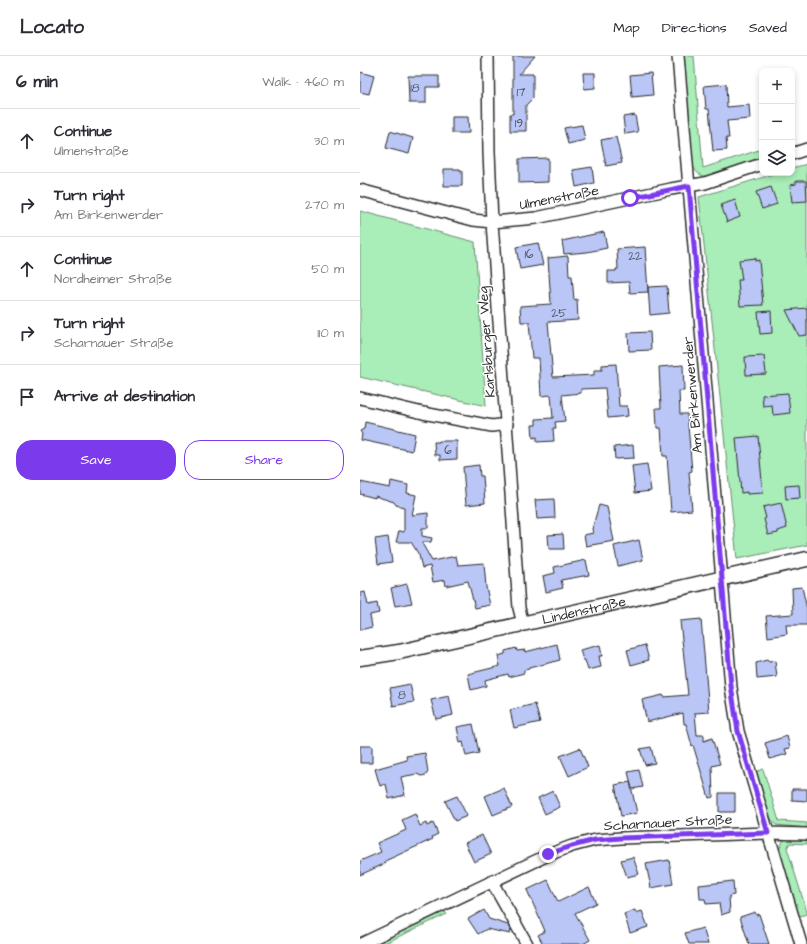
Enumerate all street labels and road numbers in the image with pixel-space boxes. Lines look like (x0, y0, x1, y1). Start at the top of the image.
street label: Ulmenstraße (518, 180, 601, 215)
street label: Karlsburger Weg (473, 286, 501, 398)
street label: Am Birkenwerder (678, 335, 708, 454)
street label: Lindenstraße (540, 591, 628, 630)
street label: Scharnauer Straße (603, 810, 733, 836)

